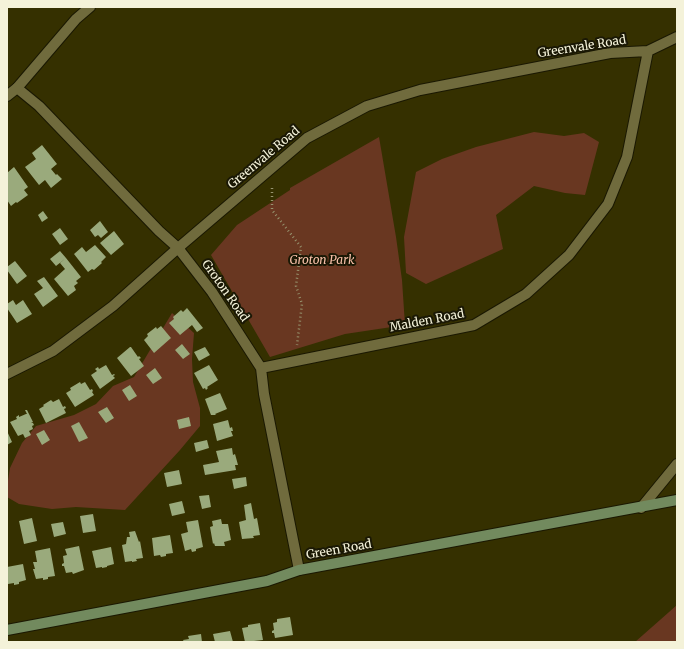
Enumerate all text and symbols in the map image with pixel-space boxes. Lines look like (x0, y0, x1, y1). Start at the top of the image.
street label: Greenvale Road (537, 33, 627, 61)
street label: Greenvale Road (225, 124, 303, 192)
park label: Groton Park (290, 254, 354, 268)
street label: Groton Road (198, 257, 252, 325)
street label: Malden Road (389, 307, 465, 335)
street label: Green Road (305, 537, 373, 563)

